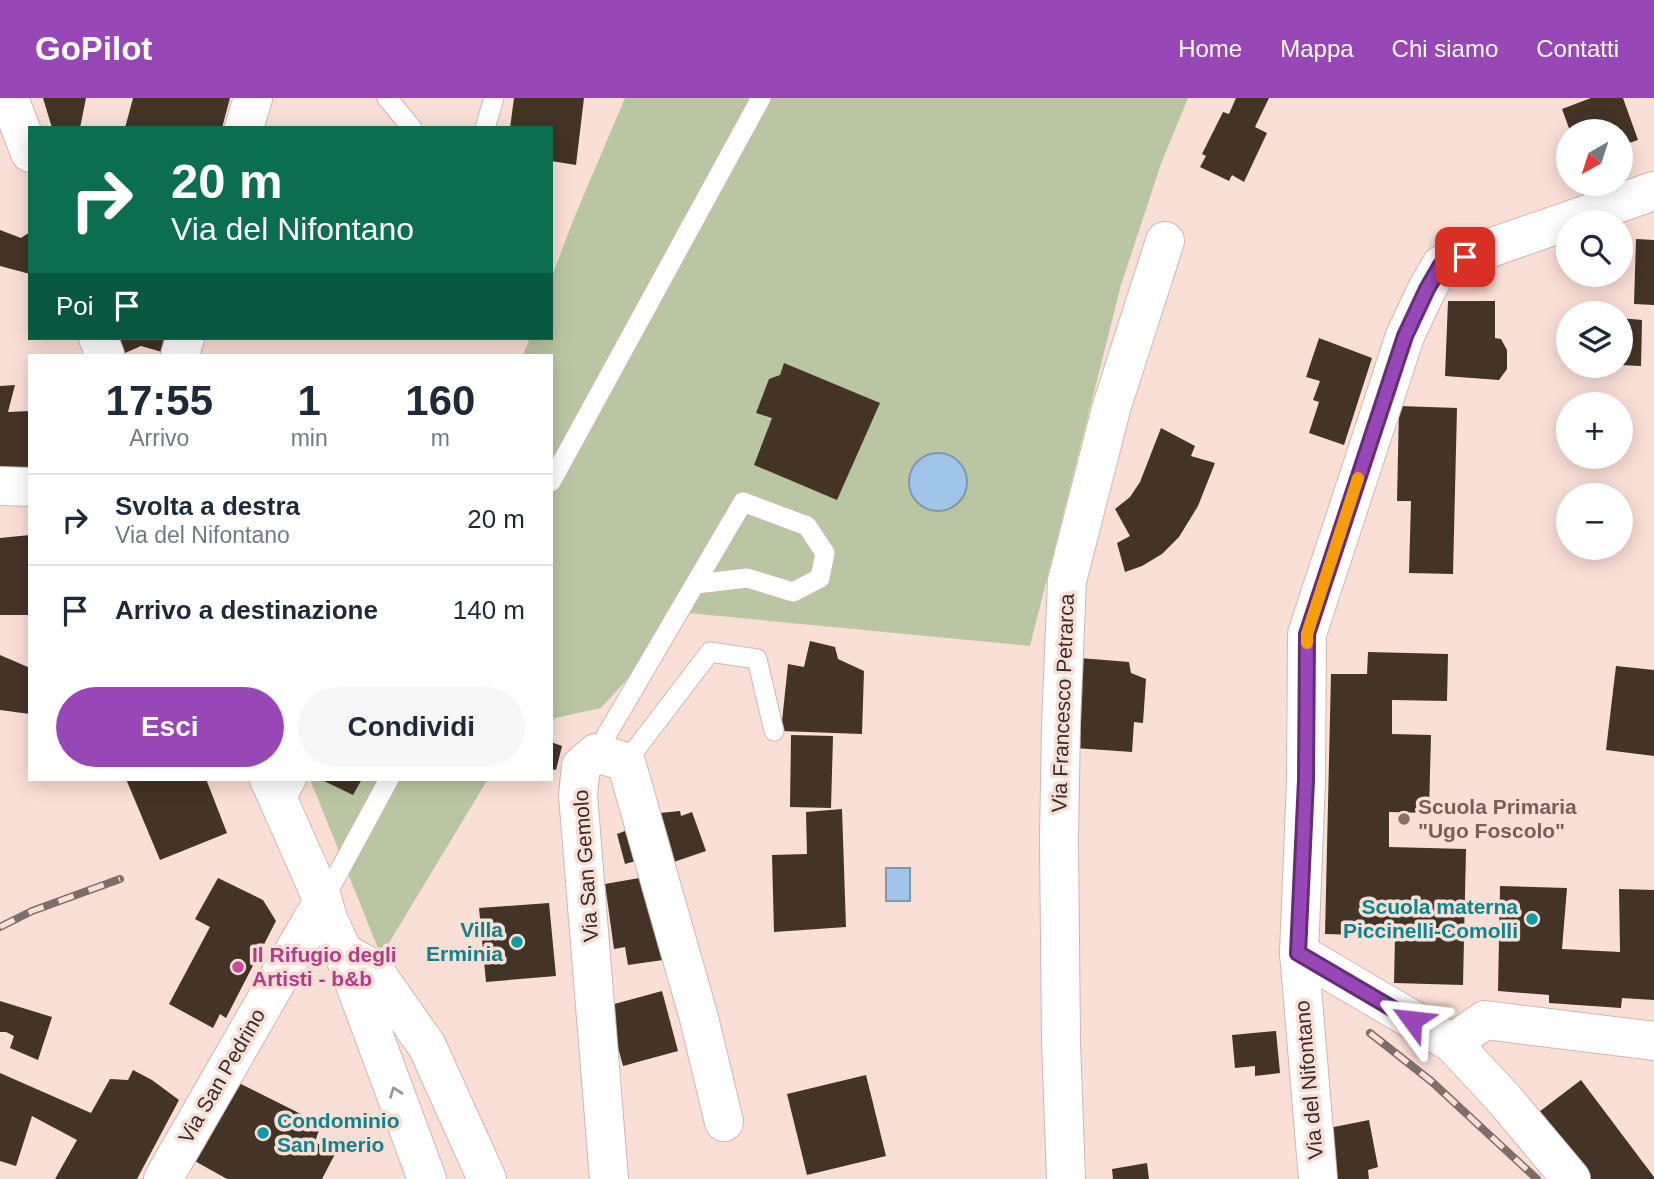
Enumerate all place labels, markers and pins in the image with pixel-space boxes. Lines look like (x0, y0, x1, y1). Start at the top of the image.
pin (1435, 227, 1495, 287)
place label: Scuola Primaria "Ugo Foscolo" (1418, 795, 1577, 842)
marker: Scuola Primaria "Ugo Foscolo" (1396, 811, 1412, 827)
place label: Scuola materna Piccinelli-Comolli (1343, 895, 1518, 942)
marker: Scuola materna Piccinelli-Comolli (1524, 911, 1540, 927)
place label: Villa Erminia (426, 918, 503, 965)
marker: Villa Erminia (509, 934, 525, 950)
place label: Il Rifugio degli Artisti - b&b (252, 943, 397, 990)
marker: Il Rifugio degli Artisti - b&b (230, 959, 246, 975)
place label: Condominio San Imerio (277, 1109, 399, 1156)
marker: Condominio San Imerio (255, 1125, 271, 1141)

